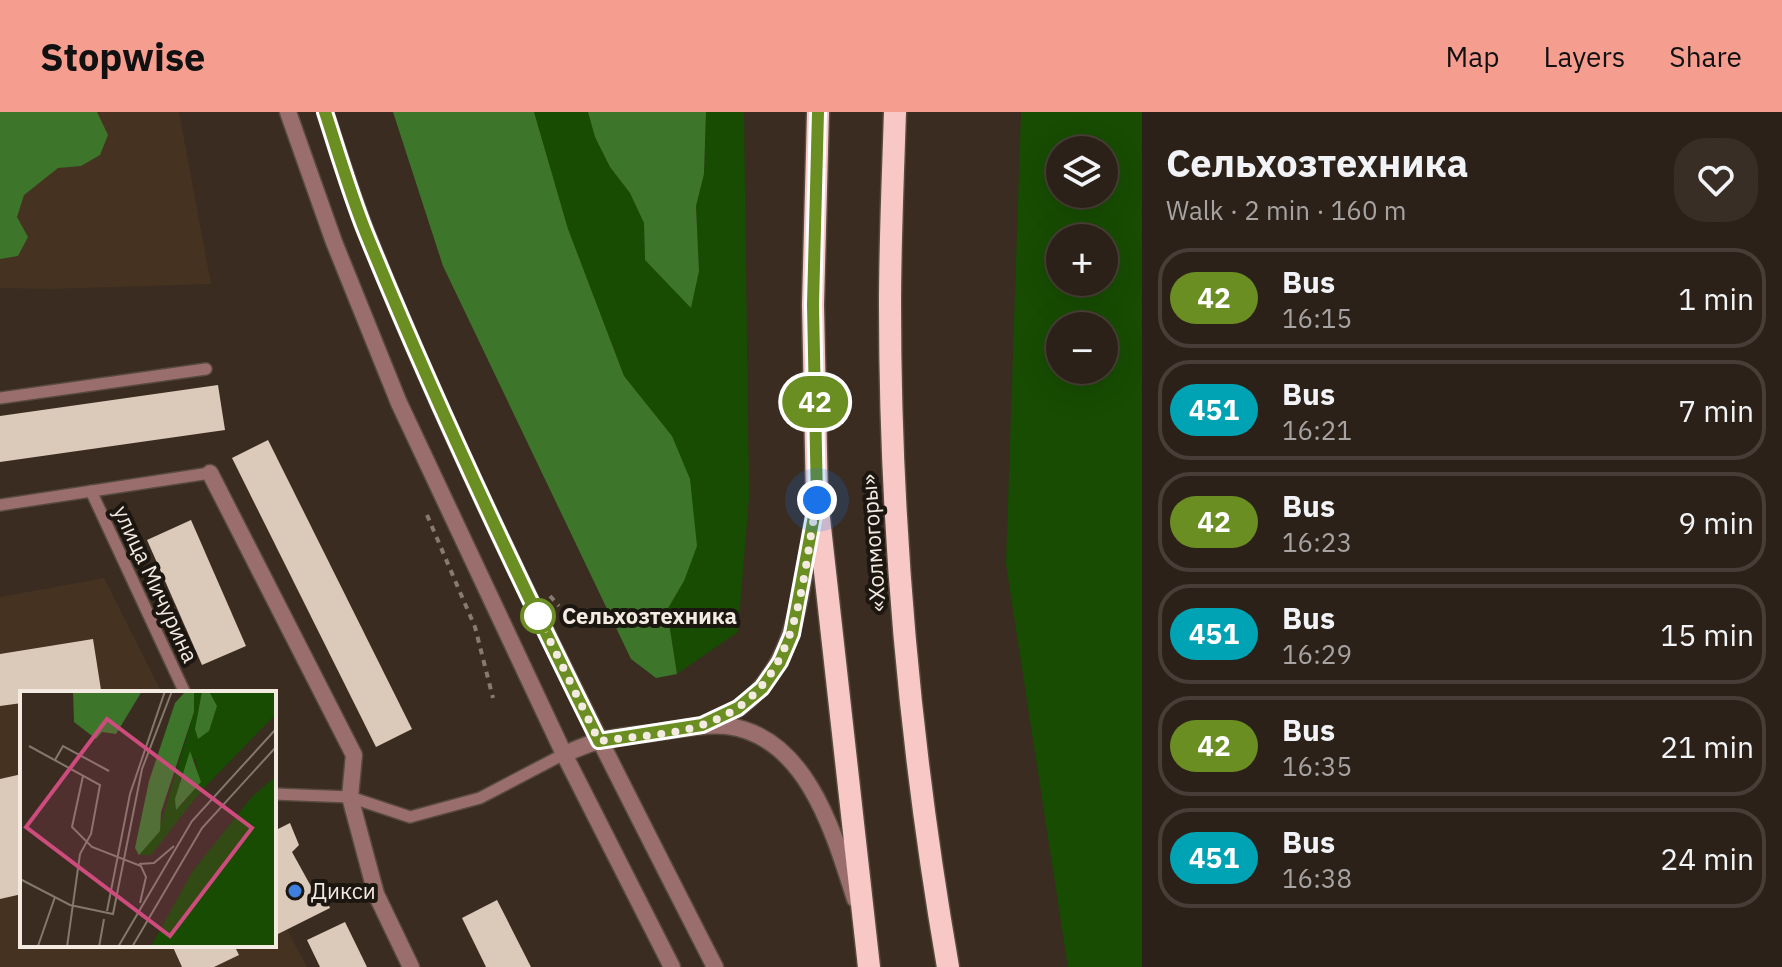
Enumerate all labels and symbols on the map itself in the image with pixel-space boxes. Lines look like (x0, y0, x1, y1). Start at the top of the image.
line badge: 42 (779, 376, 851, 428)
street label: «Холмогоры» (853, 473, 892, 613)
your location (797, 480, 837, 520)
street label: улица Мичурина (107, 501, 206, 667)
marker: Сельхозтехника (521, 599, 555, 633)
place label: Сельхозтехника (562, 601, 737, 630)
inset map (20, 691, 276, 947)
place label: Дикси (311, 876, 376, 905)
marker: Дикси (286, 882, 304, 900)

